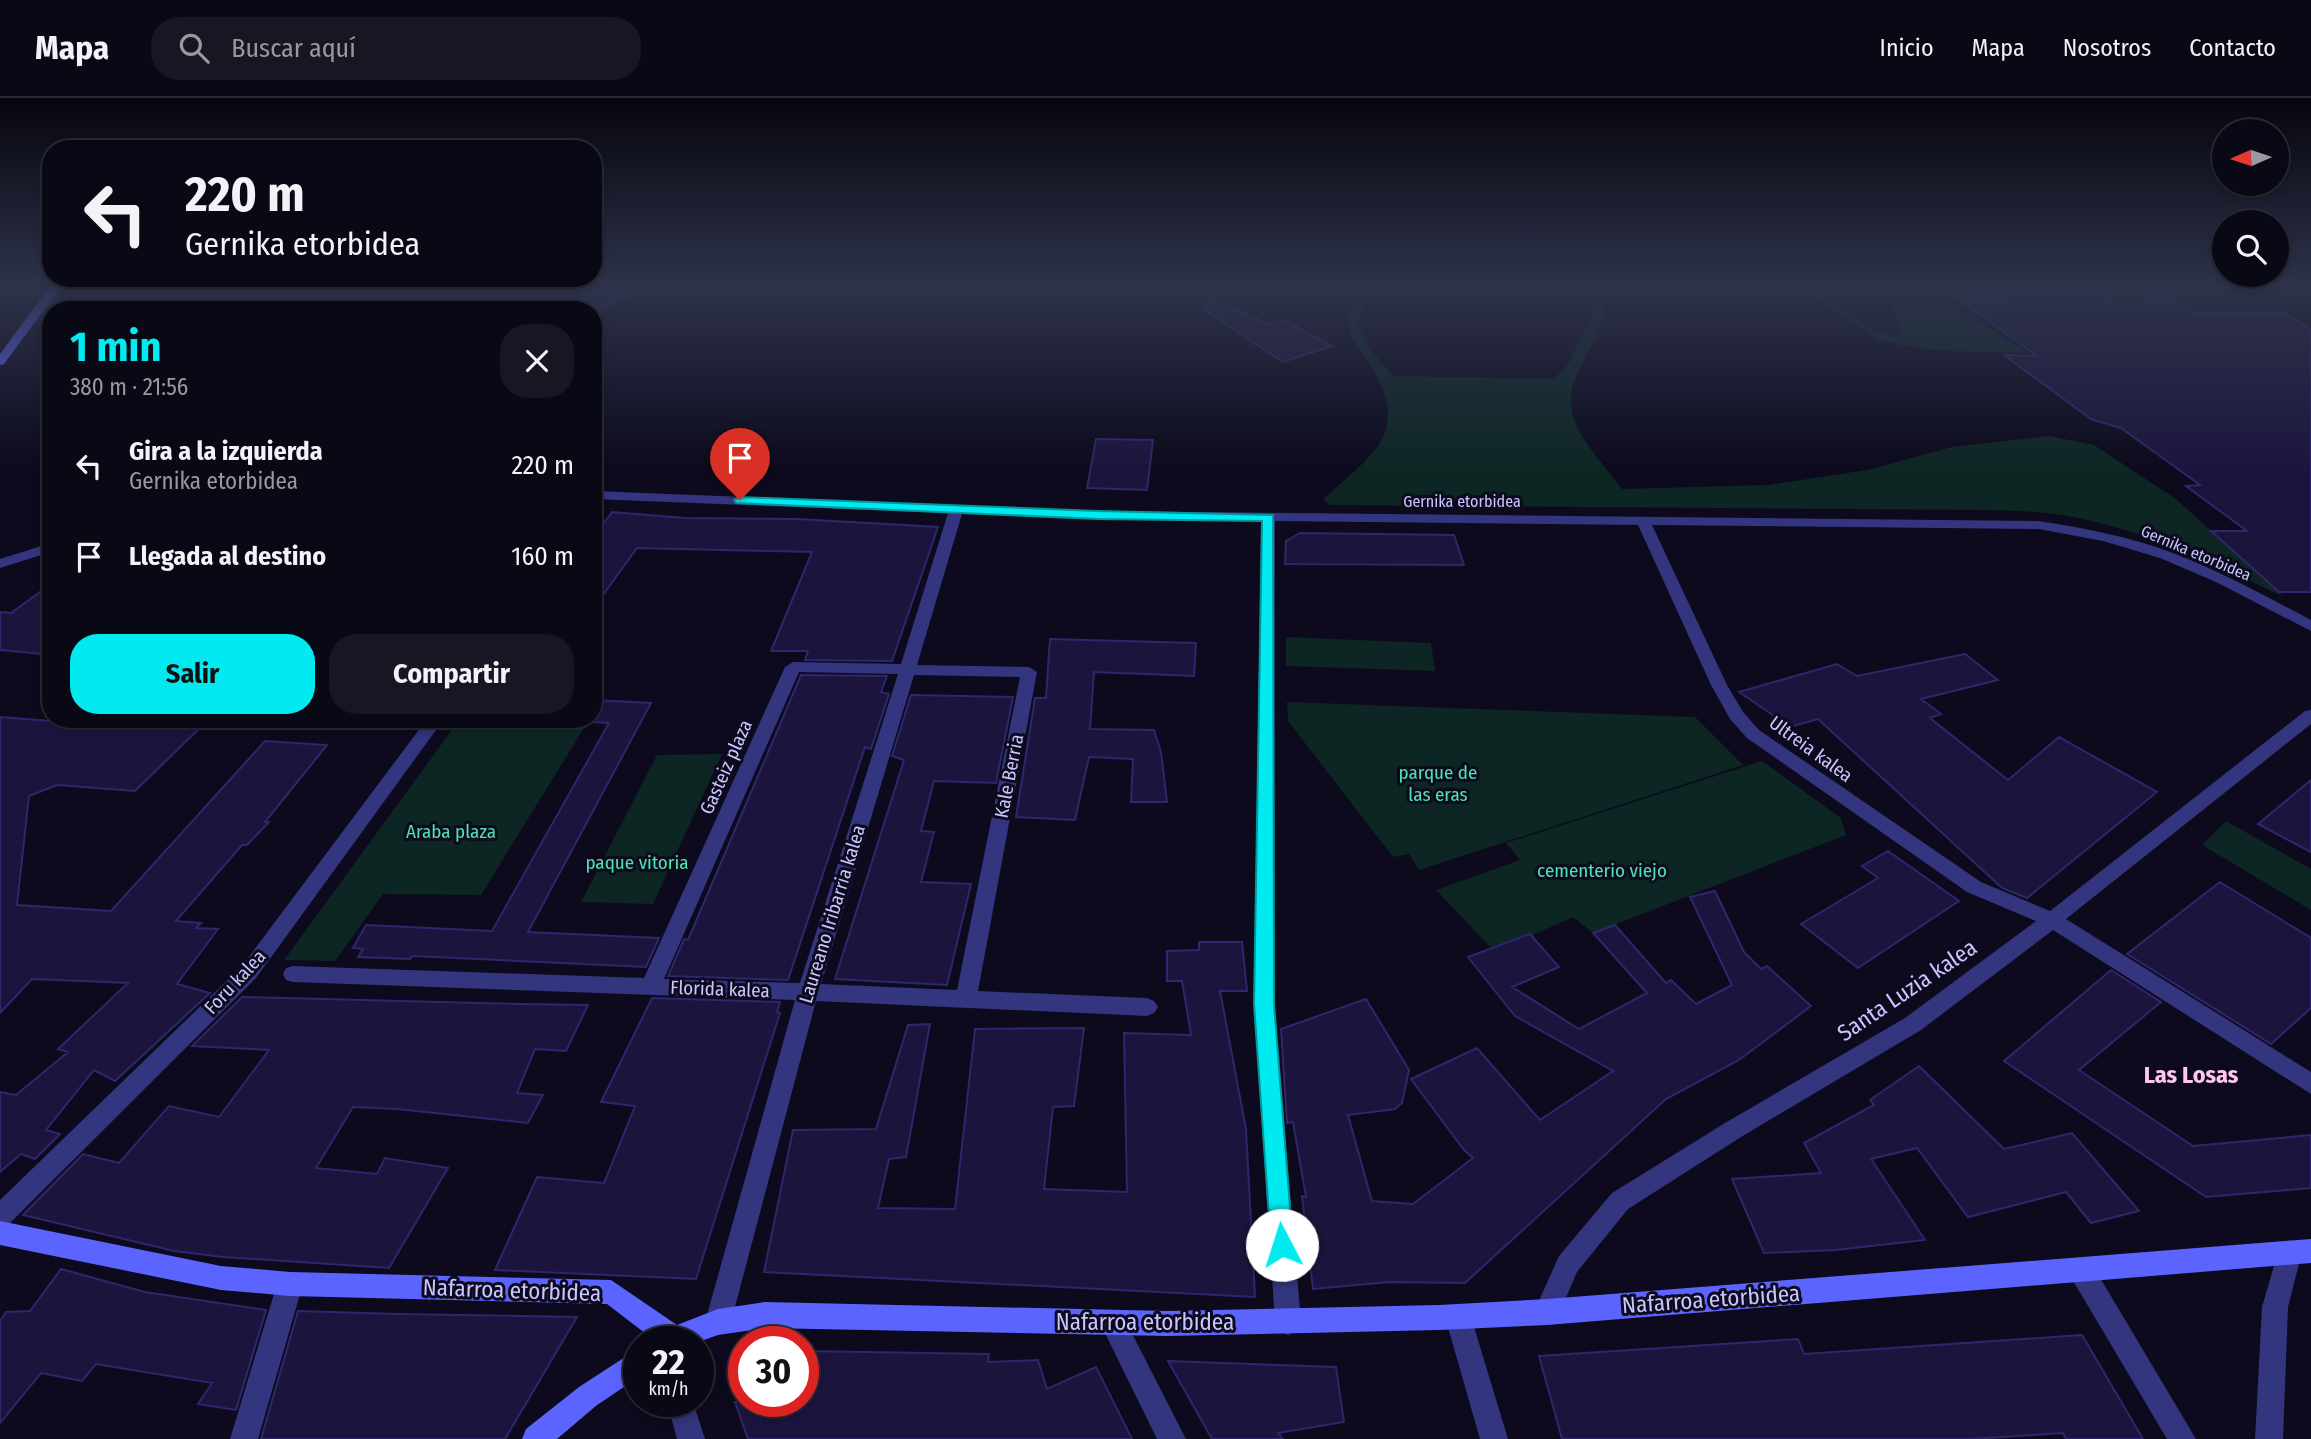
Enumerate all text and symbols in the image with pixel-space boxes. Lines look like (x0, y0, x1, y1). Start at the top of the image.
search box (151, 17, 641, 80)
text: Mapa (35, 28, 109, 68)
icon: search (175, 29, 213, 67)
text: Buscar aquí (231, 33, 356, 64)
text: Inicio (1880, 34, 1934, 62)
text: Mapa (1972, 34, 2025, 62)
text: Nosotros (2063, 34, 2151, 62)
text: Contacto (2189, 34, 2276, 62)
north arrow (2212, 119, 2289, 196)
map controls (2212, 119, 2289, 287)
text: 220 m (185, 165, 305, 224)
icon: left (70, 168, 161, 259)
button: search (2212, 210, 2289, 287)
text: Gernika etorbidea (185, 225, 420, 263)
text: 1 min (70, 322, 161, 372)
button: close (500, 324, 574, 398)
text: 380 m · 21:56 (70, 373, 188, 401)
pin (710, 428, 770, 500)
text: Gira a la izquierda (129, 436, 323, 467)
icon: arrive (721, 439, 759, 477)
icon: left (70, 447, 108, 485)
text: 220 m (511, 450, 574, 481)
text: Gernika etorbidea (129, 467, 298, 495)
street label: Gernika etorbidea (1403, 492, 1521, 511)
street label: Gernika etorbidea (2138, 521, 2254, 585)
icon: arrive (70, 538, 108, 576)
text: Llegada al destino (129, 541, 326, 572)
text: 160 m (511, 541, 574, 572)
button: Salir (70, 634, 315, 714)
button: Compartir (329, 634, 574, 714)
street label: Ultreia kalea (1765, 711, 1857, 787)
street label: Gasteiz plaza (695, 716, 757, 818)
street label: Kale Berria (990, 732, 1028, 820)
park label: parque de las eras (1399, 761, 1477, 806)
park label: Araba plaza (406, 820, 496, 843)
street label: Laureano Iribarria kalea (794, 822, 870, 1006)
park label: paque vitoria (585, 851, 689, 874)
park label: cementerio viejo (1537, 859, 1667, 882)
street label: Santa Luzia kalea (1832, 933, 1982, 1047)
street label: Foru kalea (199, 945, 271, 1019)
street label: Florida kalea (670, 976, 770, 1002)
district label: Las Losas (2144, 1061, 2239, 1089)
position arrow (1245, 1208, 1319, 1282)
street label: Nafarroa etorbidea (422, 1273, 602, 1307)
street label: Nafarroa etorbidea (1621, 1279, 1801, 1319)
street label: Nafarroa etorbidea (1056, 1308, 1234, 1336)
speed limit sign: 30 (728, 1326, 819, 1417)
text: 22 (652, 1341, 685, 1383)
text: km/h (648, 1378, 689, 1400)

